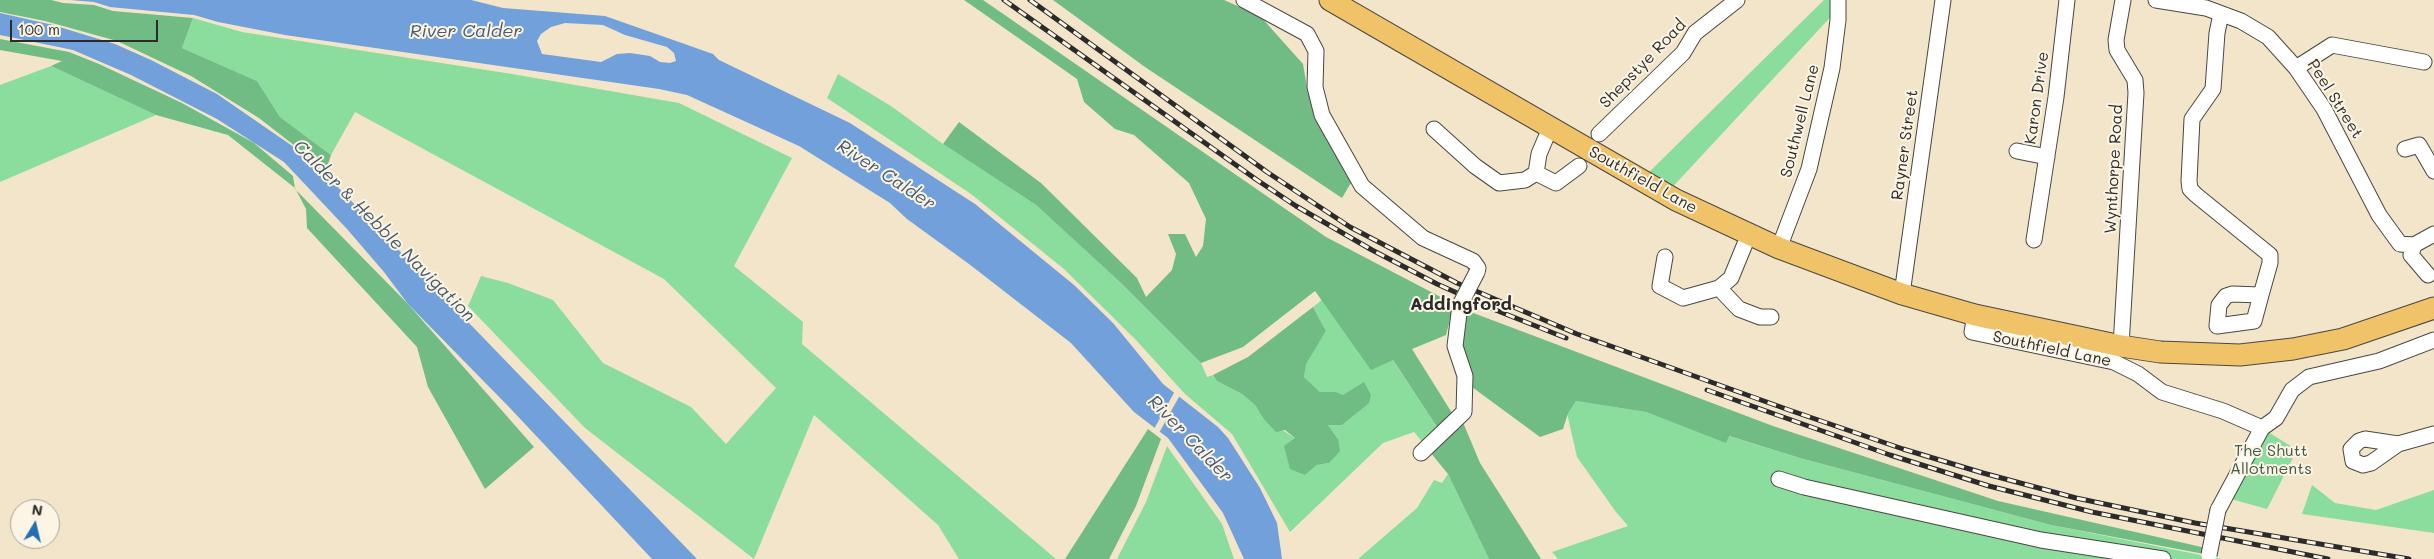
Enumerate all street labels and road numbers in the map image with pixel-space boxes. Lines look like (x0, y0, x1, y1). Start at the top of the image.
street label: Shepstye Road (1596, 16, 1690, 112)
street label: Karon Drive (2021, 50, 2053, 146)
street label: Peel Street (2303, 56, 2367, 142)
street label: Southwell Lane (1777, 62, 1823, 180)
street label: Rayner Street (1888, 88, 1922, 202)
street label: Wynthorpe Road (2101, 104, 2127, 234)
street label: Southfield Lane (1586, 142, 1700, 218)
street label: Southfield Lane (1991, 327, 2113, 371)

